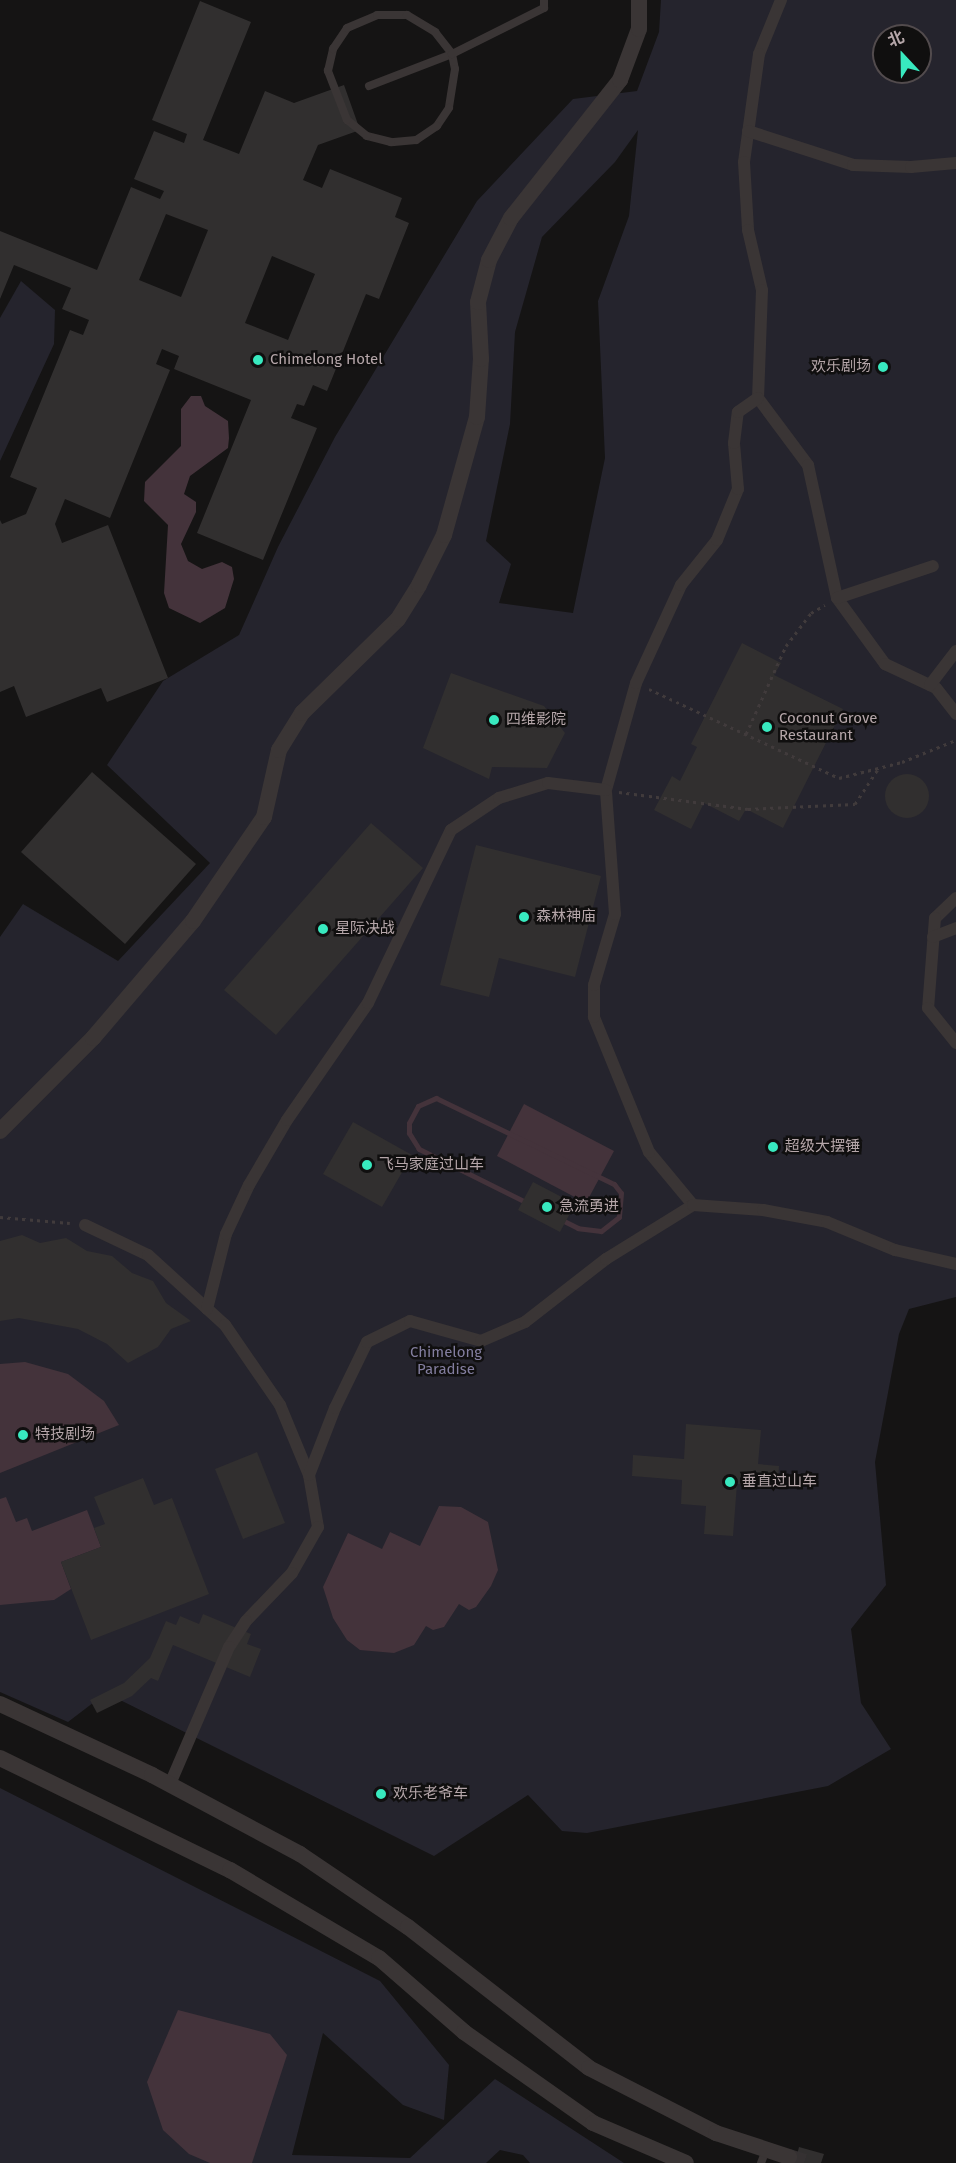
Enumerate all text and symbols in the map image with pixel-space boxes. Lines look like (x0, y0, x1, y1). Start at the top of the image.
north arrow (872, 24, 932, 84)
text: 北 (885, 27, 907, 51)
place label: Chimelong Hotel (270, 351, 383, 369)
marker: Chimelong Hotel (251, 353, 265, 367)
place label: 欢乐剧场 (811, 358, 871, 376)
marker: 欢乐剧场 (876, 360, 890, 374)
place label: Coconut Grove Restaurant (779, 709, 877, 744)
place label: 四维影院 (506, 711, 566, 729)
marker: 四维影院 (487, 713, 501, 727)
marker: Coconut Grove Restaurant (760, 720, 774, 734)
place label: 森林神庙 (536, 908, 596, 926)
marker: 森林神庙 (517, 910, 531, 924)
place label: 星际决战 (335, 920, 395, 938)
marker: 星际决战 (316, 922, 330, 936)
place label: 超级大摆锤 (785, 1138, 860, 1156)
marker: 超级大摆锤 (766, 1140, 780, 1154)
place label: 飞马家庭过山车 (379, 1156, 484, 1174)
marker: 飞马家庭过山车 (360, 1158, 374, 1172)
place label: 急流勇进 (559, 1198, 619, 1216)
marker: 急流勇进 (540, 1200, 554, 1214)
park label: Chimelong Paradise (410, 1343, 482, 1378)
place label: 特技剧场 (35, 1426, 95, 1444)
marker: 特技剧场 (16, 1428, 30, 1442)
place label: 垂直过山车 (742, 1473, 817, 1491)
marker: 垂直过山车 (723, 1475, 737, 1489)
place label: 欢乐老爷车 (393, 1785, 468, 1803)
marker: 欢乐老爷车 (374, 1787, 388, 1801)

